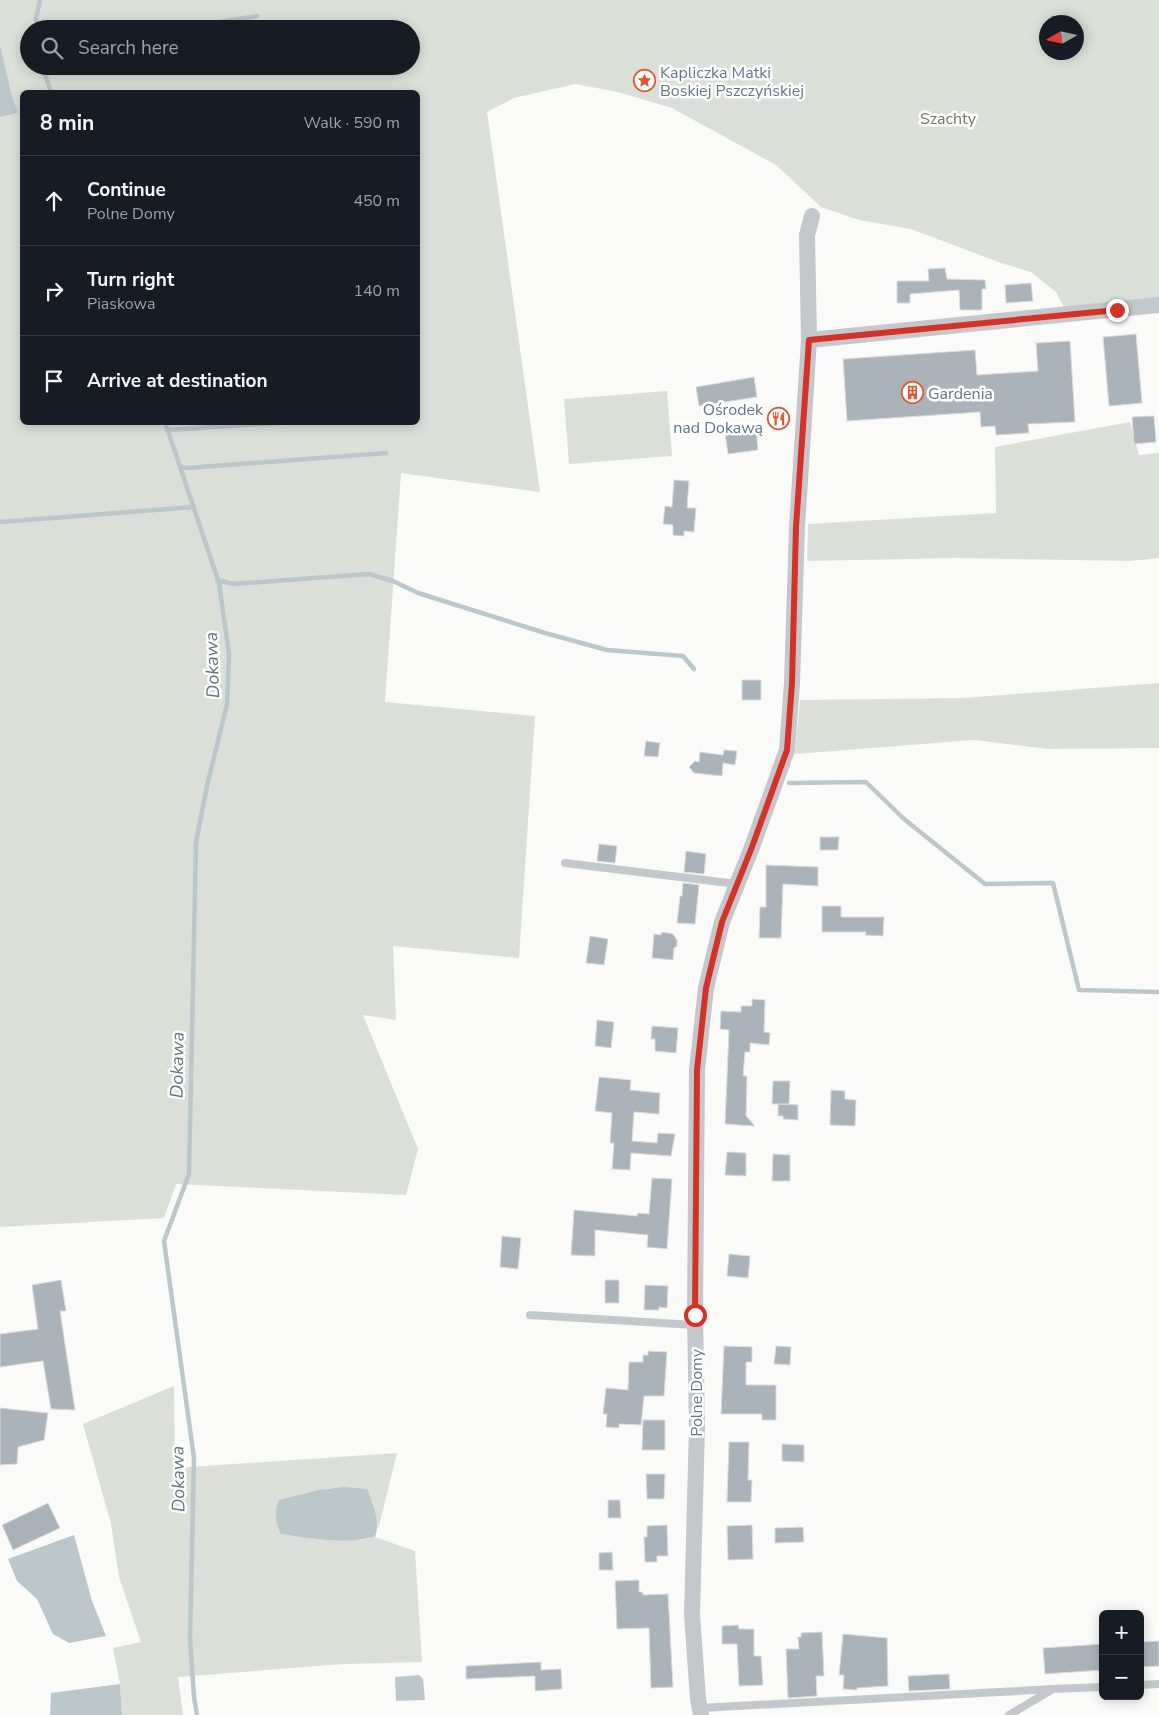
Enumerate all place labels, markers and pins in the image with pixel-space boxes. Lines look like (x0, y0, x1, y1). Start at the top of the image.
place label: Kapliczka Matki Boskiej Pszczyńskiej (660, 62, 804, 102)
place icon: Kapliczka Matki Boskiej Pszczyńskiej (632, 69, 656, 93)
building icon: Gardenia (900, 381, 924, 405)
place label: Gardenia (928, 383, 993, 405)
place label: Ośrodek nad Dokawą (673, 399, 764, 439)
restaurant icon: Ośrodek nad Dokawą (767, 406, 791, 430)

